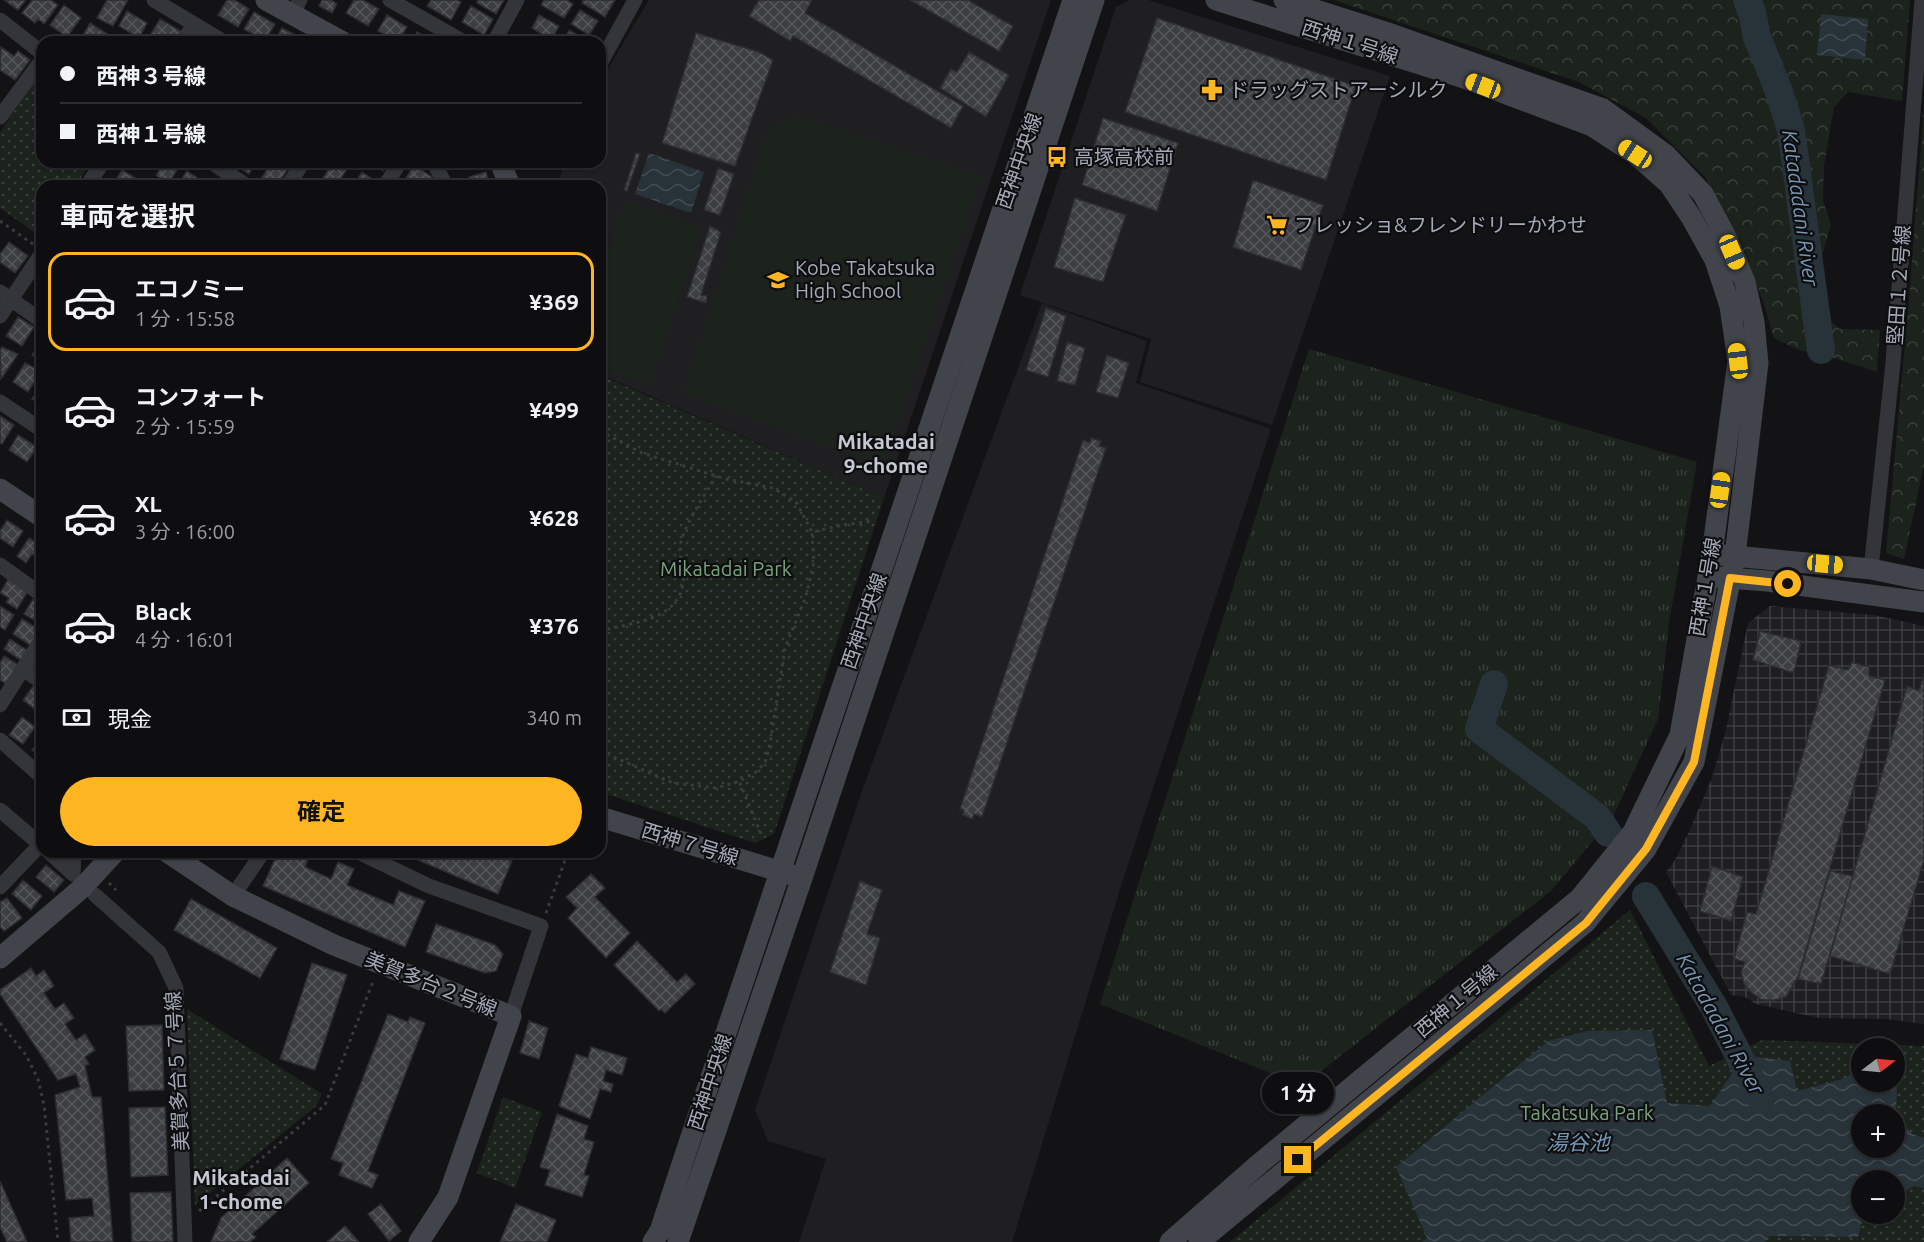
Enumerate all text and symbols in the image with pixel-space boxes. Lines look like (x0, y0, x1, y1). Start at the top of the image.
street label: 西神１号線 (1299, 15, 1401, 68)
text: 西神３号線 (96, 63, 206, 88)
car (1463, 71, 1503, 101)
pharmacy icon: ドラッグストアーシルク (1200, 78, 1224, 102)
place label: ドラッグストアーシルク (1229, 78, 1447, 101)
street label: 西神中央線 (991, 110, 1046, 212)
text: 西神１号線 (96, 121, 206, 146)
water label: Katadadani River (1778, 128, 1824, 289)
car (1615, 137, 1655, 171)
bus stop icon: 高塚高校前 (1045, 145, 1069, 169)
place label: 高塚高校前 (1074, 145, 1174, 168)
text: 車両を選択 (60, 201, 195, 231)
supermarket icon: フレッショ&フレンドリーかわせ (1265, 213, 1289, 237)
place label: フレッショ&フレンドリーかわせ (1294, 213, 1587, 236)
street label: 堅田１２号線 (1883, 224, 1914, 346)
car (1717, 232, 1747, 272)
place label: Kobe Takatsuka High School (795, 256, 935, 302)
school or university icon: Kobe Takatsuka High School (766, 268, 790, 292)
icon: car (63, 275, 117, 329)
text: エコノミー (135, 276, 245, 301)
text: ¥369 (529, 289, 579, 314)
text: 1 分 · 15:58 (135, 307, 235, 330)
car (1727, 342, 1749, 380)
icon: car (63, 383, 117, 437)
text: コンフォート (135, 384, 266, 409)
text: ¥499 (529, 397, 579, 422)
text: 2 分 · 15:59 (135, 415, 235, 438)
district label: Mikatadai 9-chome (837, 429, 935, 477)
car (1709, 471, 1731, 509)
icon: car (63, 491, 117, 545)
text: XL (135, 491, 162, 516)
text: ¥628 (529, 505, 579, 530)
text: 3 分 · 16:00 (135, 520, 235, 543)
street label: 西神１号線 (1684, 536, 1725, 638)
car (1806, 553, 1844, 575)
park label: Mikatadai Park (660, 557, 792, 580)
street label: 西神中央線 (836, 570, 891, 672)
route start (1774, 570, 1801, 597)
icon: car (63, 599, 117, 653)
text: Black (135, 599, 192, 624)
text: ¥376 (529, 613, 579, 638)
text: 4 分 · 16:01 (135, 628, 235, 651)
icon: cash (60, 701, 93, 734)
text: 現金 (108, 706, 152, 731)
text: 340 m (526, 706, 582, 729)
button: 確定 (60, 777, 582, 846)
street label: 西神７号線 (639, 818, 741, 869)
street label: 美賀多台２号線 (362, 947, 500, 1020)
water label: Katadadani River (1672, 949, 1770, 1099)
street label: 西神１号線 (1410, 960, 1501, 1042)
street label: 美賀多台５７号線 (161, 991, 192, 1152)
street label: 西神中央線 (683, 1031, 736, 1133)
north arrow (1851, 1038, 1905, 1092)
map controls (1851, 1038, 1905, 1224)
callout: 1 分 (1262, 1073, 1334, 1115)
text: 1 分 (1280, 1081, 1316, 1104)
park label: Takatsuka Park (1520, 1101, 1654, 1124)
button: + (1851, 1104, 1905, 1158)
water label: 湯谷池 (1547, 1130, 1611, 1154)
route end (1284, 1146, 1311, 1173)
district label: Mikatadai 1-chome (192, 1165, 290, 1213)
button: − (1851, 1170, 1905, 1224)

